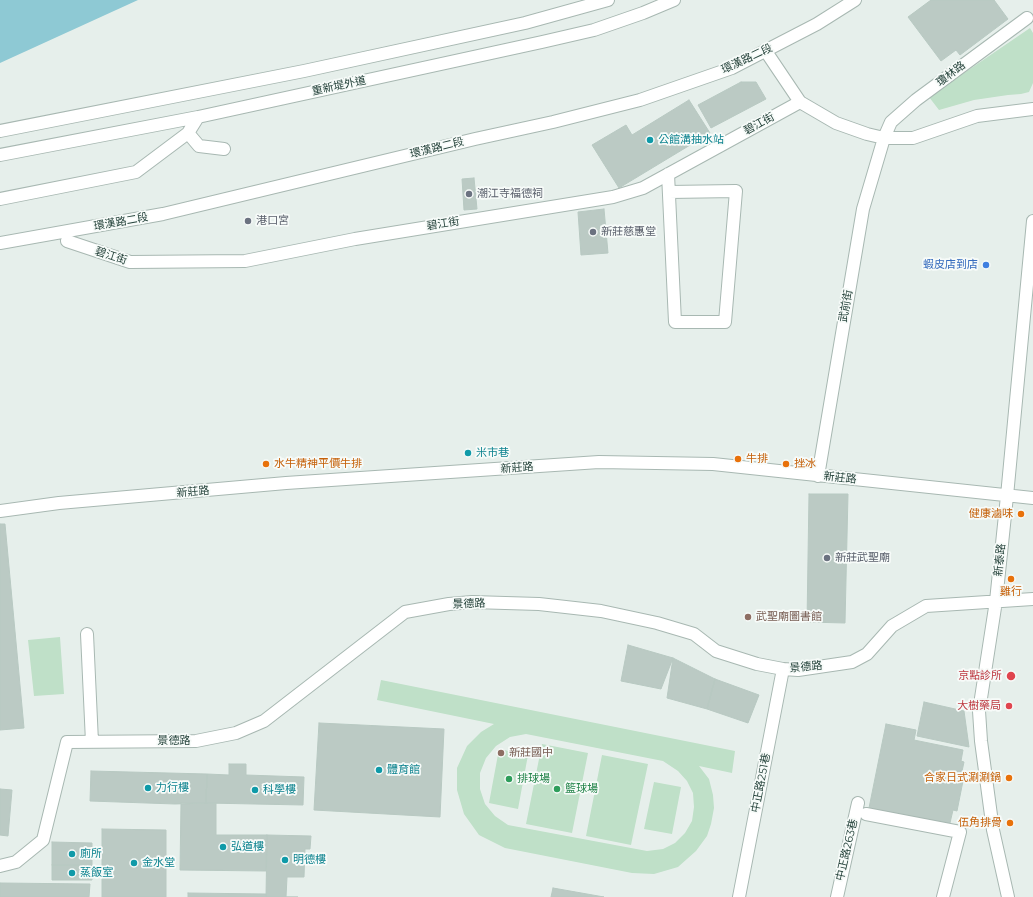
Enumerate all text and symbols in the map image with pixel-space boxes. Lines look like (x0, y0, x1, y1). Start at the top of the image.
street label: 環漢路二段 (719, 41, 775, 77)
street label: 瓊林路 (934, 59, 968, 89)
street label: 重新堤外道 (311, 74, 367, 98)
street label: 碧江街 (741, 110, 777, 138)
place label: 公館溝抽水站 (658, 133, 724, 147)
street label: 環漢路二段 (409, 135, 465, 161)
marker: 公館溝抽水站 (645, 135, 655, 145)
place label: 潮江寺福德祠 (477, 187, 543, 201)
marker: 潮江寺福德祠 (464, 189, 474, 199)
street label: 環漢路二段 (93, 211, 149, 233)
place label: 港口宮 (256, 214, 289, 228)
street label: 碧江街 (426, 215, 460, 233)
marker: 港口宮 (243, 216, 253, 226)
place label: 新莊慈惠堂 (601, 225, 656, 239)
marker: 新莊慈惠堂 (588, 227, 598, 237)
street label: 碧江街 (93, 245, 129, 267)
place label: 蝦皮店到店 (923, 258, 978, 272)
marker: 蝦皮店到店 (981, 260, 991, 270)
street label: 武前街 (837, 289, 855, 323)
place label: 米市巷 (476, 446, 509, 460)
marker: 米市巷 (463, 448, 473, 458)
place label: 牛排 (746, 452, 768, 466)
marker: 牛排 (733, 454, 743, 464)
place label: 水牛精神平價牛排 (274, 457, 362, 471)
place label: 挫冰 (794, 457, 816, 471)
marker: 水牛精神平價牛排 (261, 459, 271, 469)
marker: 挫冰 (781, 459, 791, 469)
street label: 新莊路 (500, 460, 534, 476)
street label: 新莊路 (823, 470, 857, 486)
street label: 新莊路 (176, 484, 210, 500)
place label: 健康滷味 (969, 507, 1013, 521)
marker: 健康滷味 (1016, 509, 1026, 519)
street label: 新泰路 (992, 543, 1008, 577)
place label: 新莊武聖廟 (835, 551, 890, 565)
marker: 新莊武聖廟 (822, 553, 832, 563)
marker: 雞行 (1006, 574, 1016, 584)
place label: 雞行 (1000, 585, 1022, 599)
street label: 景德路 (452, 597, 486, 611)
place label: 武聖廟圖書館 (756, 610, 822, 624)
marker: 武聖廟圖書館 (743, 612, 753, 622)
street label: 景德路 (789, 659, 823, 675)
place label: 京點診所 (958, 669, 1002, 683)
marker: 京點診所 (1005, 670, 1017, 682)
place label: 大樹藥局 (957, 699, 1001, 713)
marker: 大樹藥局 (1004, 701, 1014, 711)
street label: 景德路 (158, 734, 190, 748)
place label: 新莊國中 (509, 746, 553, 760)
marker: 新莊國中 (496, 748, 506, 758)
street label: 中正路251巷 (749, 752, 773, 814)
place label: 體育館 (387, 763, 420, 777)
marker: 體育館 (374, 765, 384, 775)
place label: 合家日式涮涮鍋 (924, 771, 1001, 785)
place label: 排球場 (517, 772, 550, 786)
marker: 合家日式涮涮鍋 (1004, 773, 1014, 783)
marker: 排球場 (504, 774, 514, 784)
place label: 力行樓 (156, 781, 189, 795)
place label: 籃球場 (565, 782, 598, 796)
marker: 力行樓 (143, 783, 153, 793)
place label: 科學樓 (263, 783, 296, 797)
marker: 籃球場 (552, 784, 562, 794)
marker: 科學樓 (250, 785, 260, 795)
place label: 伍角排骨 (958, 816, 1002, 830)
street label: 中正路263巷 (833, 818, 861, 882)
marker: 伍角排骨 (1005, 818, 1015, 828)
place label: 弘道樓 (231, 840, 264, 854)
marker: 弘道樓 (218, 842, 228, 852)
place label: 廁所 (80, 847, 102, 861)
marker: 廁所 (67, 849, 77, 859)
place label: 明德樓 (293, 853, 326, 867)
marker: 明德樓 (280, 855, 290, 865)
place label: 金水堂 (142, 856, 175, 870)
marker: 金水堂 (129, 858, 139, 868)
place label: 蒸飯室 (80, 866, 113, 880)
marker: 蒸飯室 (67, 868, 77, 878)

